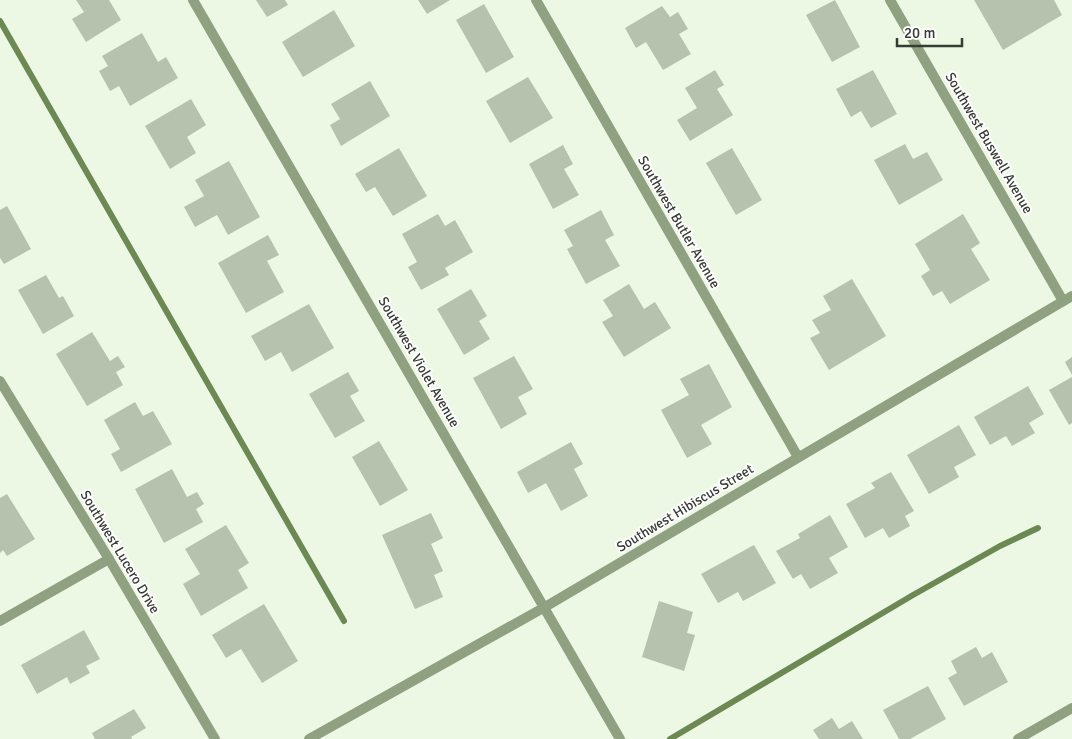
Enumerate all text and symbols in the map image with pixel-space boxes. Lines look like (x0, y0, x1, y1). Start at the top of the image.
scale bar (897, 15, 962, 47)
text: 20 m (904, 24, 935, 42)
street label: Southwest Buswell Avenue (942, 69, 1036, 217)
street label: Southwest Butler Avenue (634, 153, 724, 291)
street label: Southwest Violet Avenue (375, 294, 463, 430)
street label: Southwest Hibiscus Street (614, 460, 757, 556)
street label: Southwest Lucero Drive (76, 487, 164, 617)

